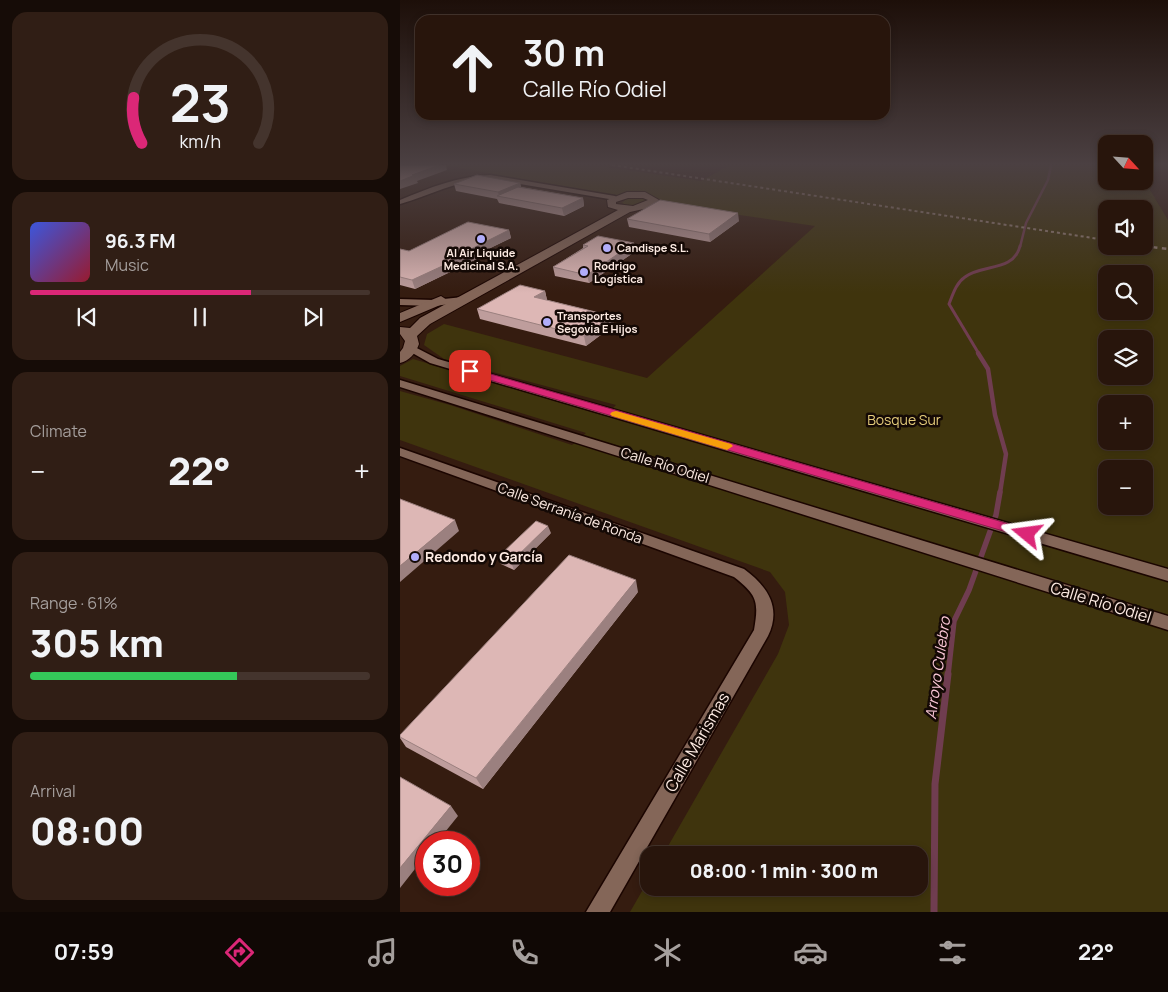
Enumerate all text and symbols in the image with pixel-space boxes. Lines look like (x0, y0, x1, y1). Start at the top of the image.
text: 30 m (523, 29, 605, 77)
icon: ahead (440, 35, 505, 100)
text: 23 (169, 67, 231, 138)
text: Calle Río Odiel (523, 74, 667, 104)
text: km/h (179, 129, 221, 153)
north arrow (1098, 135, 1152, 190)
map controls (1098, 135, 1153, 515)
button: sound (1098, 200, 1153, 255)
text: 96.3 FM (105, 228, 175, 254)
marker: Al Air Liquide Medicinal S.A. (475, 233, 487, 245)
place label: Candispe S.L. (617, 240, 689, 255)
marker: Candispe S.L. (601, 242, 613, 254)
place label: Al Air Liquide Medicinal S.A. (444, 245, 518, 273)
text: Music (105, 254, 149, 276)
place label: Rodrigo Logística (594, 258, 643, 286)
button: search (1098, 265, 1153, 320)
marker: Rodrigo Logística (578, 266, 590, 278)
icon: previous (73, 303, 101, 331)
icon: pause (186, 303, 214, 331)
icon: next (299, 303, 327, 331)
place label: Transportes Segovia E Hijos (557, 308, 637, 336)
marker: Transportes Segovia E Hijos (541, 316, 553, 328)
button: layers (1098, 330, 1153, 385)
pin (449, 350, 491, 392)
icon: arrive (456, 357, 484, 385)
button: + (1098, 395, 1153, 450)
park label: Bosque Sur (867, 410, 941, 429)
text: Climate (30, 420, 87, 442)
street label: Calle Río Odiel (619, 442, 712, 487)
text: 22° (168, 444, 231, 496)
text: − (30, 452, 45, 490)
text: + (354, 452, 370, 490)
button: − (1098, 460, 1153, 515)
street label: Calle Serranía de Ronda (495, 478, 645, 548)
position arrow (1000, 507, 1052, 559)
place label: Redondo y García (425, 547, 543, 566)
marker: Redondo y García (409, 551, 421, 563)
street label: Calle Río Odiel (1048, 576, 1154, 628)
text: Range · 61% (30, 592, 118, 614)
water label: Arroyo Culebro (920, 614, 955, 720)
text: 305 km (30, 616, 164, 668)
street label: Calle Marismas (660, 688, 734, 796)
text: Arrival (30, 780, 76, 802)
text: 08:00 (30, 804, 144, 856)
speed limit sign: 30 (415, 831, 480, 896)
text: 08:00 · 1 min · 300 m (690, 858, 878, 884)
icon: directions (222, 935, 257, 970)
icon: music (365, 935, 400, 970)
icon: phone (507, 935, 542, 970)
icon: climate (650, 935, 685, 970)
icon: car (793, 935, 828, 970)
icon: filters (935, 935, 970, 970)
text: 07:59 (54, 937, 114, 967)
text: 22° (1078, 937, 1114, 967)

